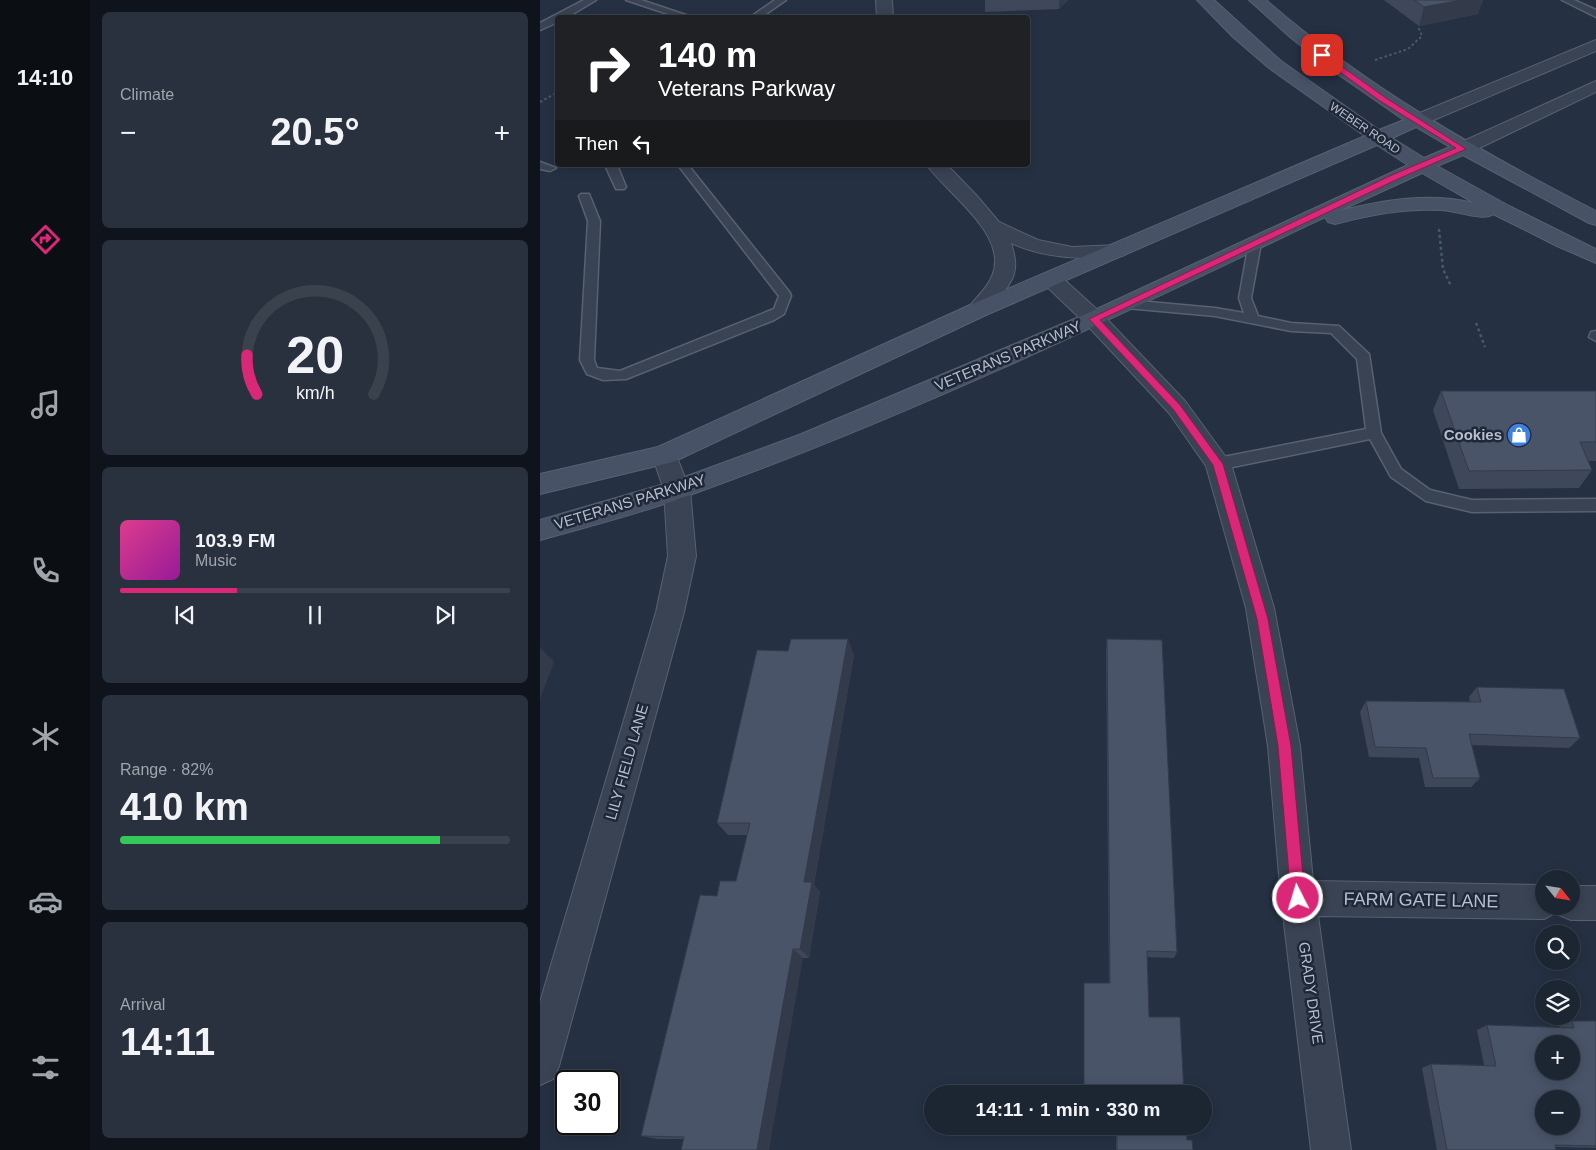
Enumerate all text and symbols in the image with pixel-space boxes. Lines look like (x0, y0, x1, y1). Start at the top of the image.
pin (1301, 34, 1343, 76)
icon: right (575, 35, 640, 100)
text: 140 m (658, 35, 757, 74)
icon: arrive (1308, 41, 1336, 69)
text: 14:10 (17, 65, 73, 90)
text: Veterans Parkway (658, 76, 835, 101)
text: Climate (120, 86, 174, 103)
street label: WEBER ROAD (1327, 99, 1403, 157)
text: 20.5° (270, 111, 360, 153)
text: − (120, 117, 136, 148)
text: + (494, 117, 510, 148)
icon: left (628, 130, 656, 158)
text: Then (575, 133, 618, 154)
icon: directions (28, 222, 63, 257)
street label: VETERANS PARKWAY (932, 317, 1084, 394)
text: 20 (286, 326, 344, 384)
text: km/h (296, 383, 334, 403)
icon: music (28, 387, 63, 422)
shop icon: Cookies (1506, 422, 1532, 448)
place label: Cookies (1444, 426, 1502, 443)
street label: VETERANS PARKWAY (552, 470, 708, 533)
text: 103.9 FM (195, 530, 275, 551)
text: Music (195, 552, 237, 569)
icon: phone (28, 553, 63, 588)
icon: previous (171, 601, 199, 629)
icon: pause (301, 601, 329, 629)
icon: next (431, 601, 459, 629)
street label: LILY FIELD LANE (602, 702, 651, 822)
icon: climate (28, 719, 63, 754)
text: Range · 82% (120, 761, 213, 778)
text: 410 km (120, 786, 249, 828)
north arrow (1535, 870, 1580, 915)
map controls (1535, 870, 1580, 1135)
position arrow (1271, 871, 1323, 923)
icon: car (28, 884, 63, 919)
street label: FARM GATE LANE (1343, 889, 1499, 911)
button: search (1535, 925, 1580, 970)
street label: GRADY DRIVE (1296, 941, 1327, 1045)
button: layers (1535, 980, 1580, 1025)
text: Arrival (120, 996, 165, 1013)
text: 14:11 (120, 1021, 215, 1063)
button: + (1535, 1035, 1580, 1080)
icon: filters (28, 1050, 63, 1085)
speed limit sign: 30 (555, 1070, 620, 1135)
button: − (1535, 1090, 1580, 1135)
text: 14:11 · 1 min · 330 m (976, 1099, 1160, 1120)

